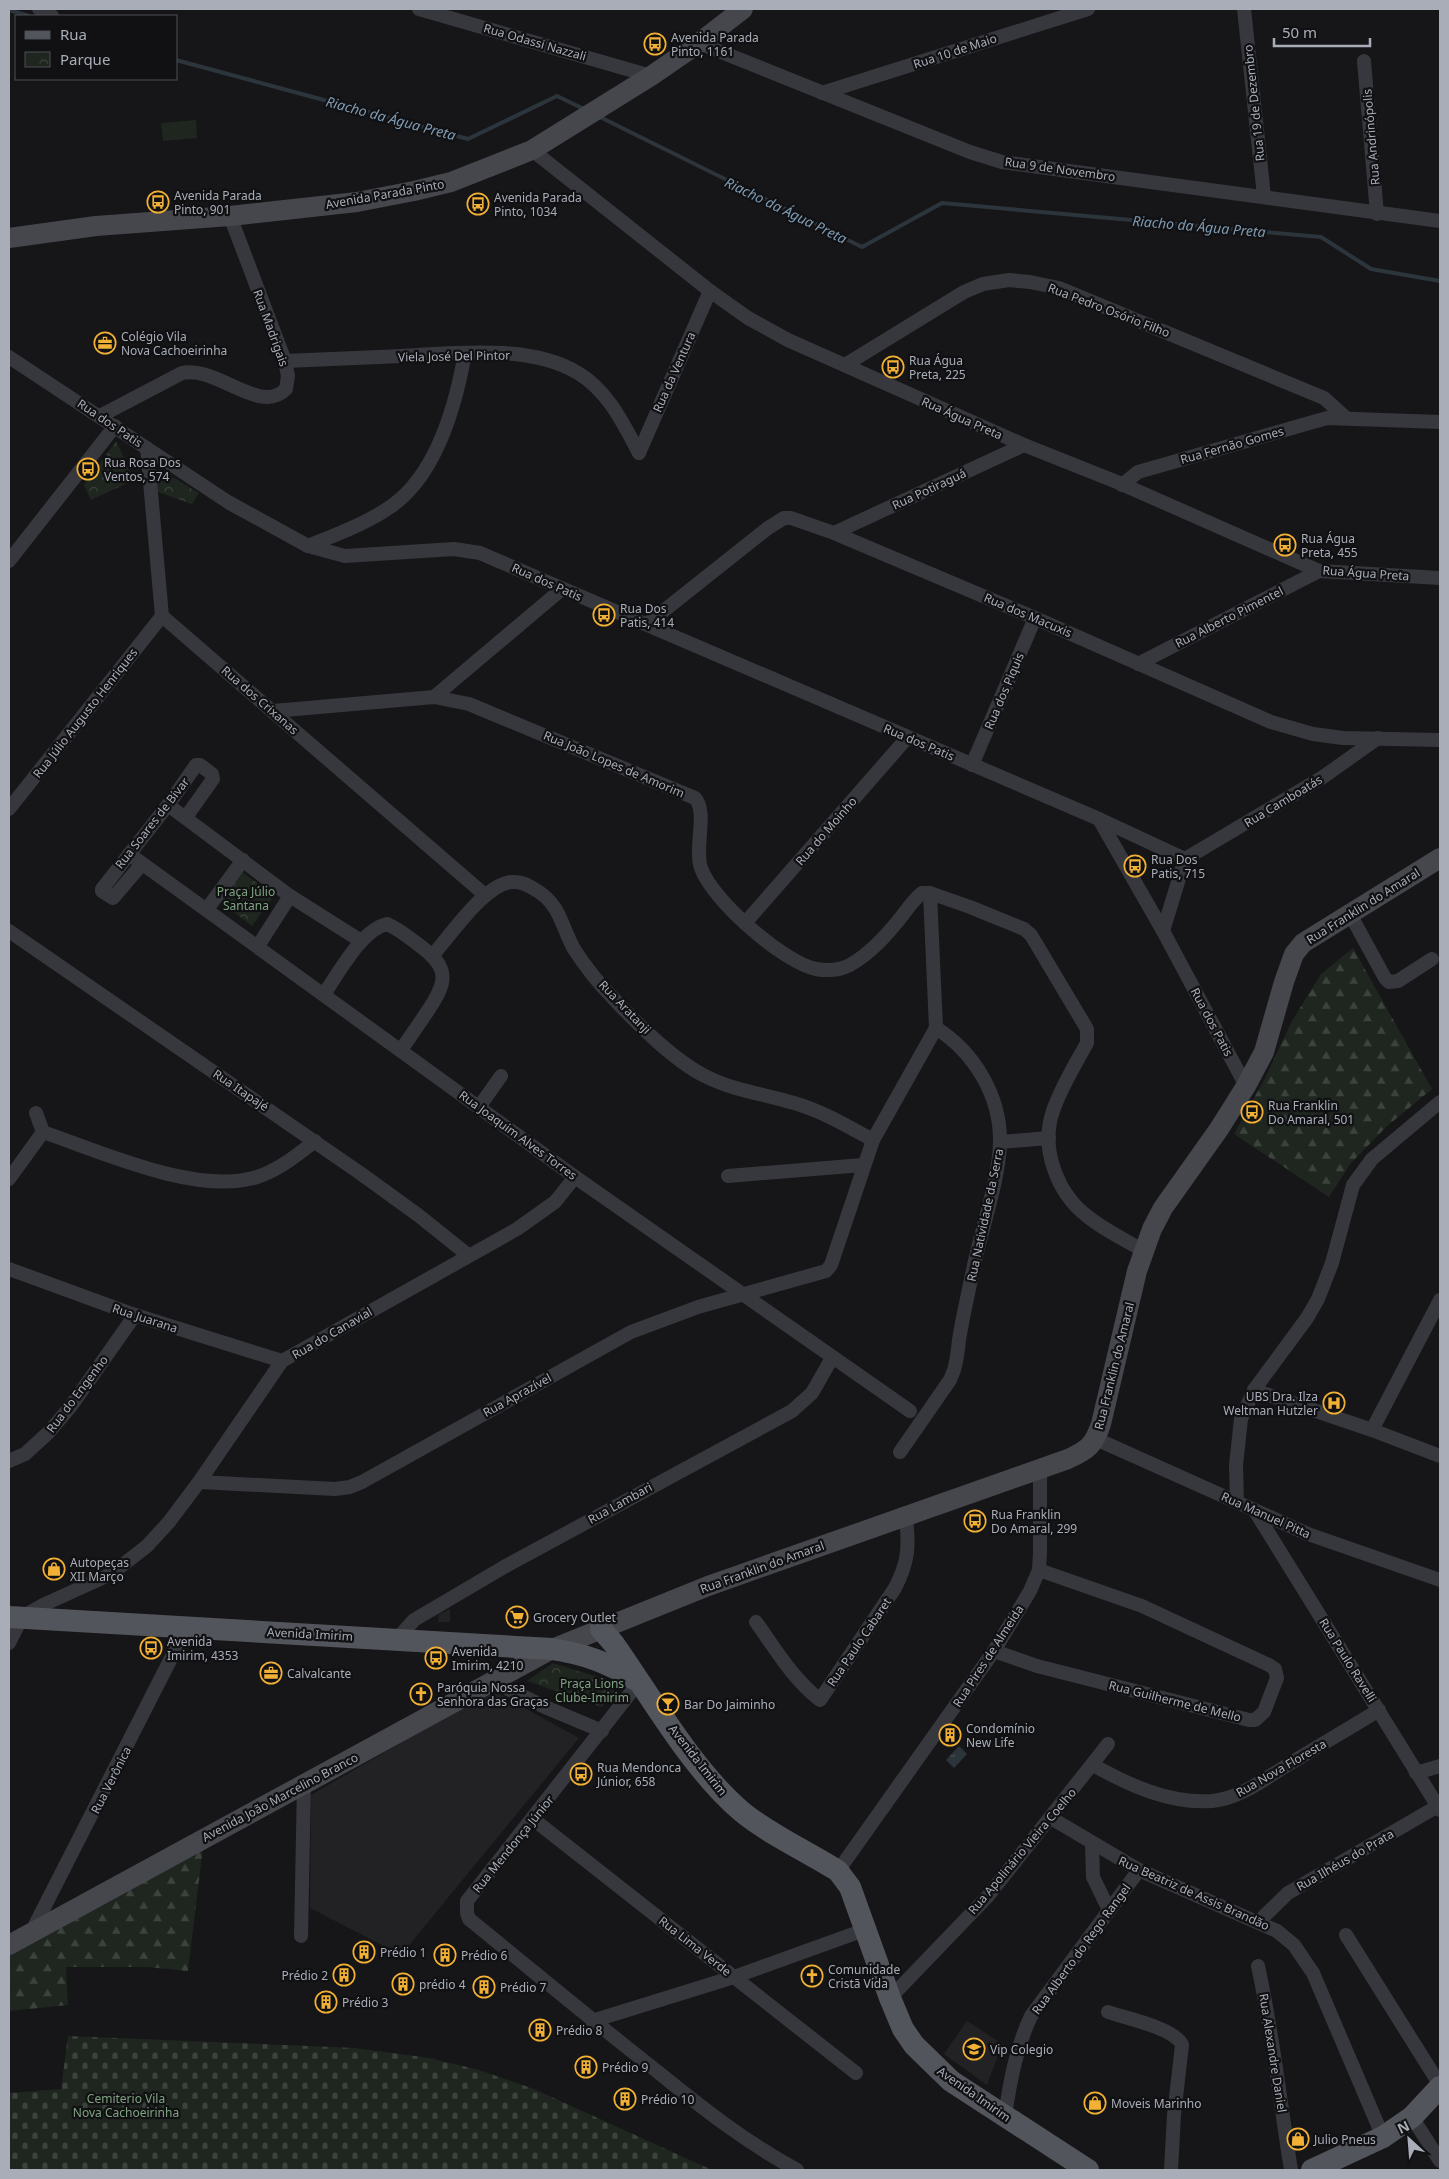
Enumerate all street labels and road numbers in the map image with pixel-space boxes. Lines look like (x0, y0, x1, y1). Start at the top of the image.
street label: Rua Odassi Nazzali (482, 19, 588, 65)
street label: Rua 10 de Maio (911, 30, 999, 72)
street label: Rua 19 de Dezembro (1239, 44, 1269, 162)
street label: Rua Andrinópolis (1358, 88, 1384, 186)
street label: Rua 9 de Novembro (1004, 153, 1116, 185)
street label: Avenida Parada Pinto (324, 175, 446, 213)
street label: Rua Pedro Osório Filho (1046, 279, 1172, 341)
street label: Rua Madrigais (249, 287, 293, 369)
street label: Rua da Ventura (649, 329, 699, 415)
street label: Viela José Del Pintor (398, 347, 510, 365)
street label: Rua Água Preta (919, 393, 1005, 443)
street label: Rua dos Patis (74, 395, 146, 451)
street label: Rua Fernão Gomes (1178, 422, 1286, 468)
street label: Rua Potiraguá (889, 464, 969, 514)
street label: Rua dos Patis (509, 559, 585, 605)
street label: Rua Água Preta (1322, 561, 1410, 585)
street label: Rua Alberto Pimentel (1172, 582, 1286, 652)
street label: Rua dos Macuxis (981, 589, 1075, 641)
street label: Rua Júlio Augusto Henriques (29, 644, 141, 782)
street label: Rua dos Piquis (980, 650, 1028, 732)
street label: Rua dos Crixanas (218, 662, 302, 738)
street label: Rua dos Patis (881, 719, 957, 765)
street label: Rua João Lopes de Amorim (541, 727, 687, 801)
street label: Rua Camboatás (1241, 771, 1326, 831)
street label: Rua Soares de Bivar (111, 774, 193, 872)
street label: Rua do Moinho (791, 793, 861, 869)
street label: Rua Franklin do Amaral (1303, 864, 1423, 948)
street label: Rua Aratanji (595, 976, 655, 1038)
street label: Rua dos Patis (1187, 985, 1237, 1059)
street label: Rua Itapajé (210, 1065, 272, 1115)
street label: Rua Joaquim Alves Torres (456, 1086, 581, 1184)
street label: Rua Natividade da Serra (963, 1147, 1007, 1283)
street label: Rua Juarana (110, 1299, 180, 1337)
street label: Rua Franklin do Amaral (1090, 1300, 1138, 1432)
street label: Rua do Canavial (289, 1303, 375, 1363)
street label: Rua do Engenho (42, 1352, 112, 1436)
street label: Rua Aprazível (480, 1369, 554, 1421)
street label: Rua Lambari (585, 1478, 655, 1528)
street label: Rua Manuel Pitta (1219, 1488, 1313, 1542)
street label: Rua Franklin do Amaral (698, 1537, 826, 1597)
street label: Rua Paulo Cabaret (823, 1594, 895, 1690)
street label: Rua Pires de Almeida (949, 1602, 1027, 1710)
street label: Rua Paulo Ravelli (1315, 1615, 1381, 1705)
street label: Avenida Imirim (267, 1623, 353, 1645)
street label: Rua Guilherme de Mello (1107, 1676, 1243, 1726)
street label: Avenida Imirim (665, 1721, 731, 1799)
street label: Rua Nova Floresta (1233, 1735, 1329, 1801)
street label: Rua Verônica (87, 1743, 135, 1817)
street label: Avenida João Marcelino Branco (199, 1749, 361, 1845)
street label: Rua Apolinário Vieira Coelho (964, 1784, 1080, 1918)
street label: Rua Mendonça Júnior (468, 1792, 558, 1896)
street label: Rua Ilhéus do Prata (1293, 1825, 1397, 1895)
street label: Rua Beatriz de Assis Brandão (1116, 1852, 1272, 1934)
street label: Rua Alberto do Rego Rangel (1028, 1880, 1134, 2018)
street label: Rua Lima Verde (655, 1912, 735, 1980)
street label: Rua Alexandre Daniel (1255, 1992, 1291, 2114)
street label: Avenida Imirim (934, 2062, 1014, 2126)

